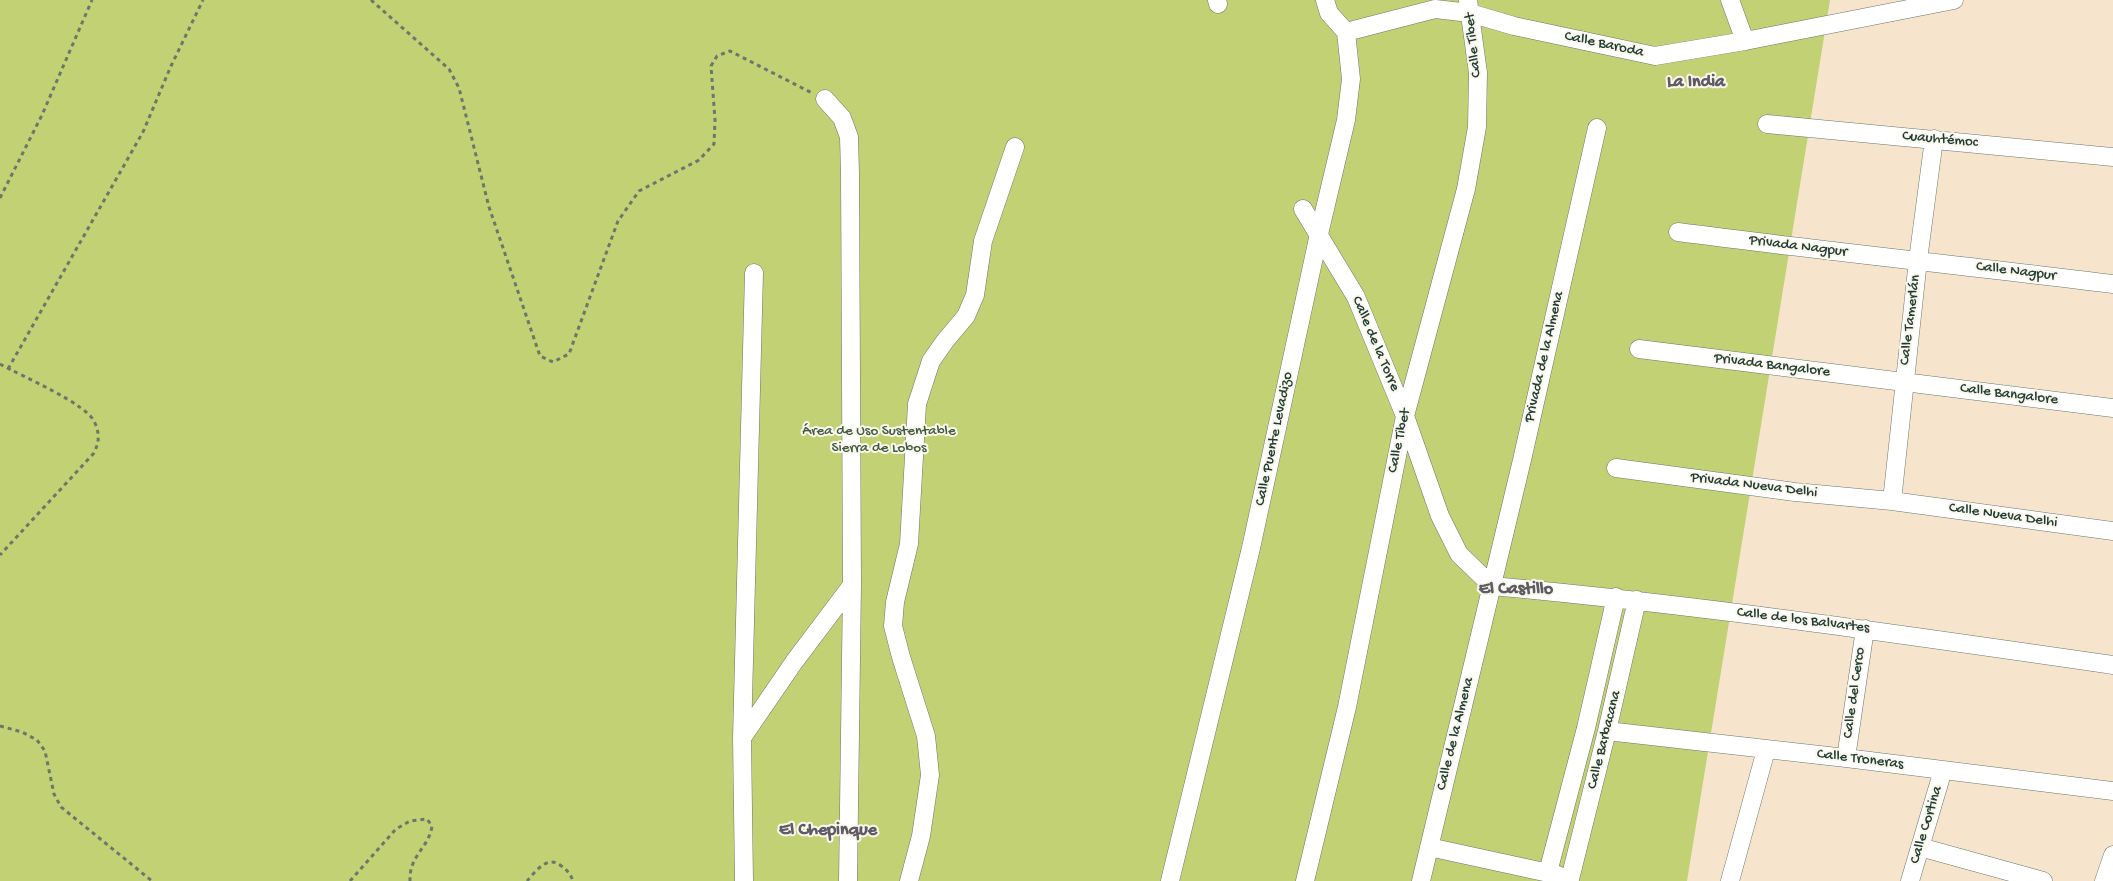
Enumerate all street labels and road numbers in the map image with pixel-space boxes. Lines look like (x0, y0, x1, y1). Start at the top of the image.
street label: Calle Tibet (1462, 12, 1486, 78)
street label: Calle Baroda (1563, 28, 1645, 62)
street label: Cuauhtémoc (1901, 128, 1979, 152)
street label: Privada Nagpur (1748, 232, 1848, 262)
street label: Calle Nagpur (1975, 258, 2057, 286)
street label: Calle Tamerlán (1897, 274, 1925, 366)
street label: Privada de la Almena (1521, 290, 1569, 424)
street label: Calle de la Torre (1347, 294, 1403, 394)
street label: Privada Bangalore (1713, 350, 1831, 382)
street label: Calle Puente Levadizo (1252, 370, 1298, 508)
street label: Calle Bangalore (1959, 380, 2059, 410)
street label: Calle Tibet (1384, 407, 1416, 475)
street label: Privada Nueva Delhi (1690, 469, 1818, 503)
street label: Calle Nueva Delhi (1948, 499, 2058, 533)
street label: Calle de los Balvartes (1736, 604, 1870, 638)
street label: Calle del Cerco (1840, 646, 1870, 740)
street label: Calle de la Almena (1433, 676, 1479, 792)
street label: Calle Barbacana (1584, 689, 1626, 791)
street label: Calle Troneras (1816, 746, 1904, 774)
street label: Calle Cortina (1907, 784, 1947, 866)

